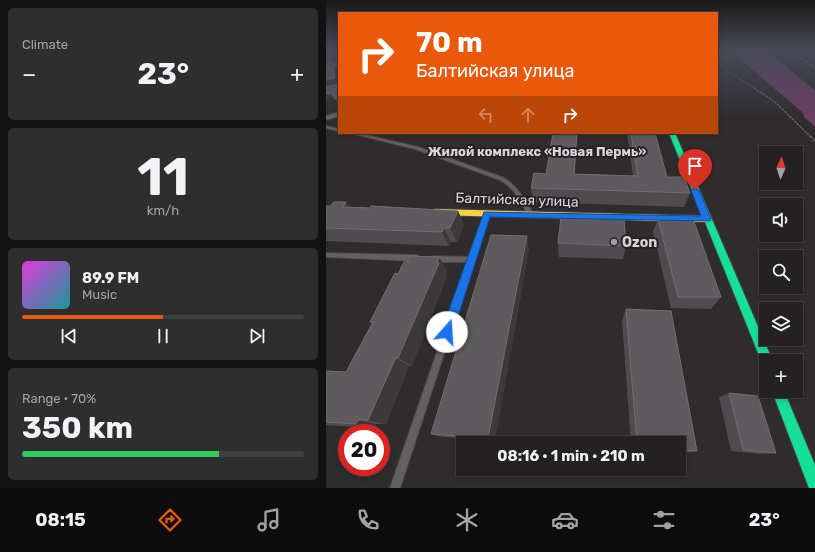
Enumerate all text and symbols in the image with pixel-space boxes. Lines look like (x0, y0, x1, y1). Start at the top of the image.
text: 70 m (416, 26, 483, 59)
icon: right (350, 28, 402, 80)
text: Climate (22, 37, 68, 52)
text: 23° (137, 56, 189, 92)
text: Балтийская улица (416, 60, 575, 82)
text: − (22, 61, 36, 88)
text: + (290, 61, 304, 88)
icon: left (475, 104, 497, 126)
icon: ahead (517, 104, 539, 126)
icon: right (559, 104, 581, 126)
district label: Жилой комплекс «Новая Пермь» (428, 144, 646, 159)
text: 11 (137, 146, 189, 208)
north arrow (759, 146, 803, 190)
map controls (759, 146, 803, 398)
pin (678, 149, 712, 190)
icon: arrive (684, 155, 706, 177)
street label: Балтийская улица (455, 189, 579, 211)
button: sound (759, 198, 803, 242)
text: km/h (147, 203, 179, 218)
place label: Ozon (622, 234, 657, 251)
marker: Ozon (609, 237, 619, 247)
button: search (759, 250, 803, 294)
text: 89.9 FM (82, 269, 139, 287)
text: Music (82, 287, 117, 302)
button: layers (759, 302, 803, 346)
position arrow (426, 311, 468, 353)
icon: previous (58, 325, 80, 347)
icon: pause (152, 325, 174, 347)
icon: next (246, 325, 268, 347)
button: + (759, 354, 803, 398)
text: Range · 70% (22, 391, 96, 406)
text: 350 km (22, 410, 133, 446)
speed limit sign: 20 (338, 424, 390, 476)
text: 08:16 · 1 min · 210 m (497, 447, 645, 465)
icon: directions (156, 506, 184, 534)
icon: music (255, 506, 283, 534)
icon: phone (354, 506, 382, 534)
icon: climate (453, 506, 481, 534)
icon: car (551, 506, 579, 534)
icon: filters (650, 506, 678, 534)
text: 08:15 (35, 509, 86, 531)
text: 23° (749, 509, 780, 531)

